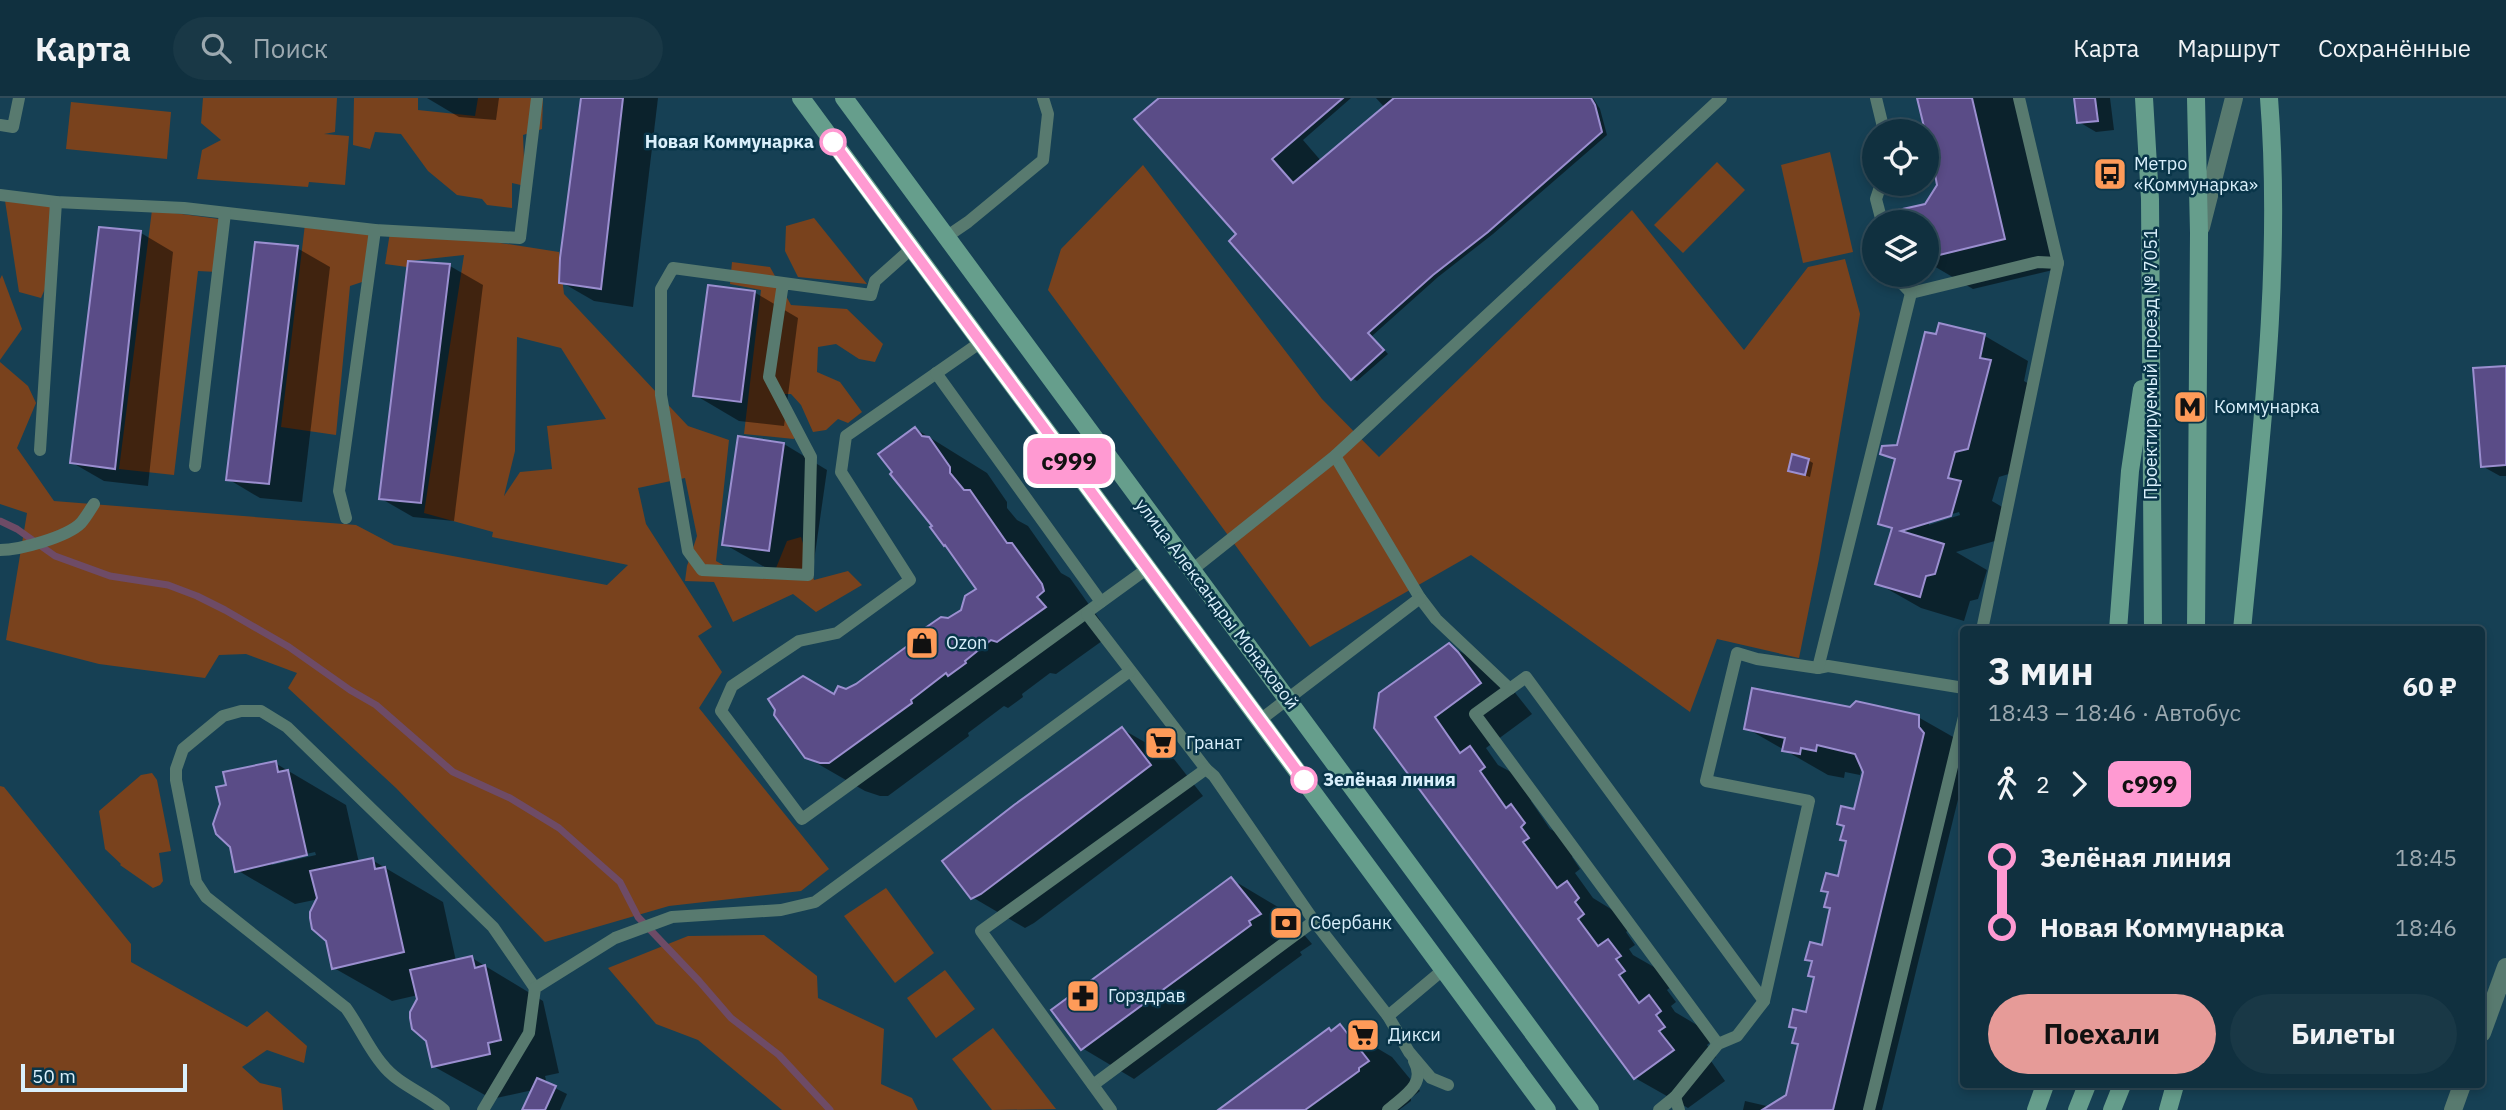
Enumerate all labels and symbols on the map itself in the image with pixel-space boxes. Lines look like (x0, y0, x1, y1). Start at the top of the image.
marker: Новая Коммунарка (820, 129, 846, 155)
place label: Новая Коммунарка (645, 130, 814, 153)
place label: Метро «Коммунарка» (2134, 152, 2258, 196)
bus stop icon: Метро «Коммунарка» (2091, 155, 2129, 193)
street label: Проектируемый проезд № 7051 (2139, 228, 2162, 500)
metro station icon: Коммунарка (2171, 388, 2209, 426)
place label: Коммунарка (2214, 395, 2320, 418)
line badge: с999 (1020, 438, 1118, 484)
street label: улица Александры Монаховой (1131, 494, 1304, 714)
shop icon: Ozon (903, 624, 941, 662)
place label: Ozon (946, 631, 987, 654)
supermarket icon: Гранат (1142, 724, 1180, 762)
place label: Гранат (1186, 731, 1243, 754)
marker: Зелёная линия (1291, 767, 1317, 793)
place label: Зелёная линия (1323, 768, 1456, 791)
bank icon: Сбербанк (1267, 904, 1305, 942)
place label: Сбербанк (1310, 911, 1392, 934)
pharmacy icon: Горздрав (1064, 977, 1102, 1015)
place label: Горздрав (1108, 984, 1186, 1007)
supermarket icon: Дикси (1344, 1016, 1382, 1054)
place label: Дикси (1388, 1023, 1441, 1046)
scale bar (21, 1061, 187, 1093)

